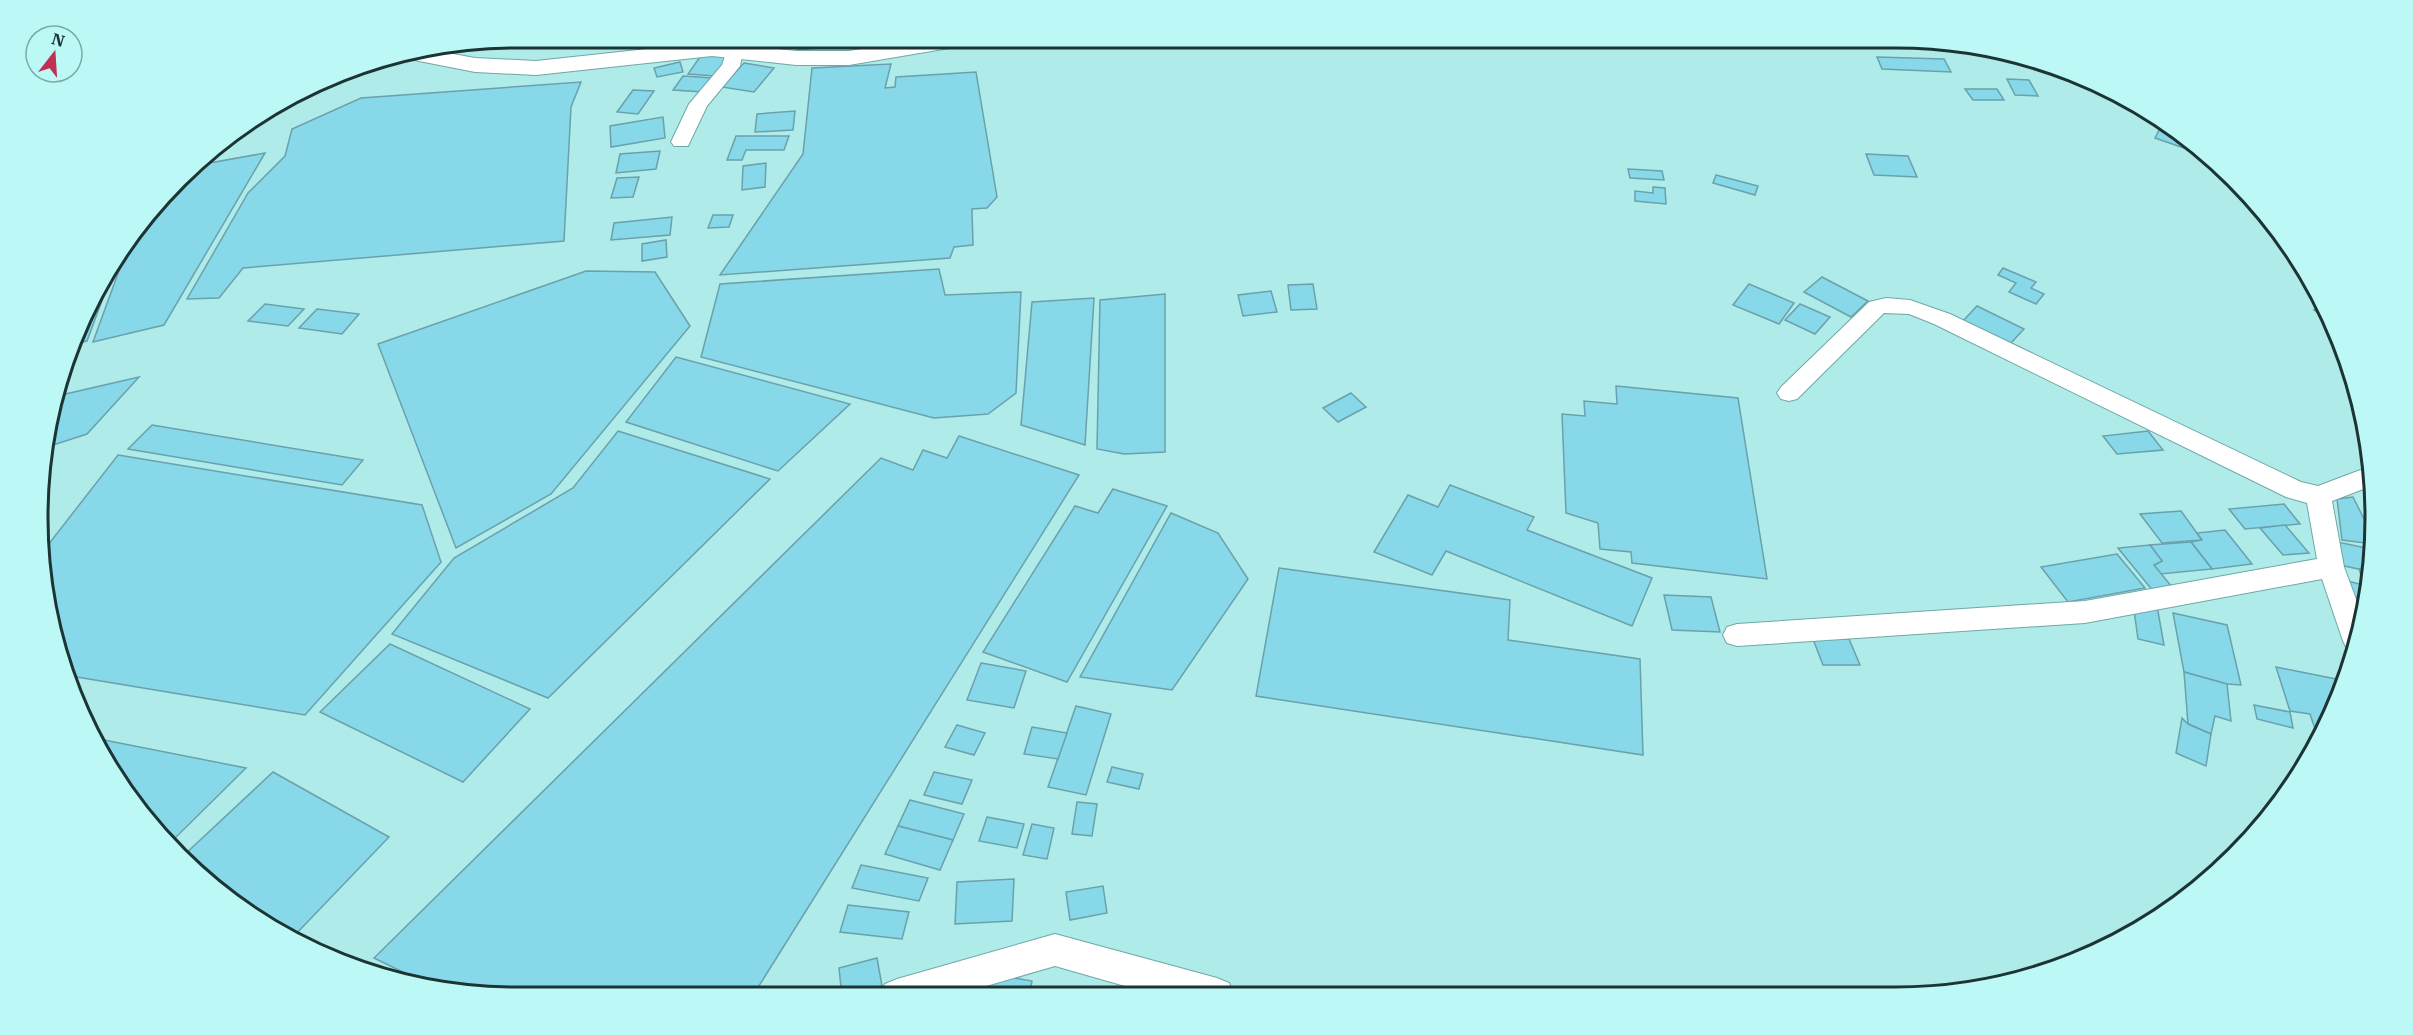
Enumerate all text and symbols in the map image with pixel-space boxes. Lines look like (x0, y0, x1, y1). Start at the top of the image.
north arrow (24, 24, 84, 84)
text: N (49, 28, 67, 51)

